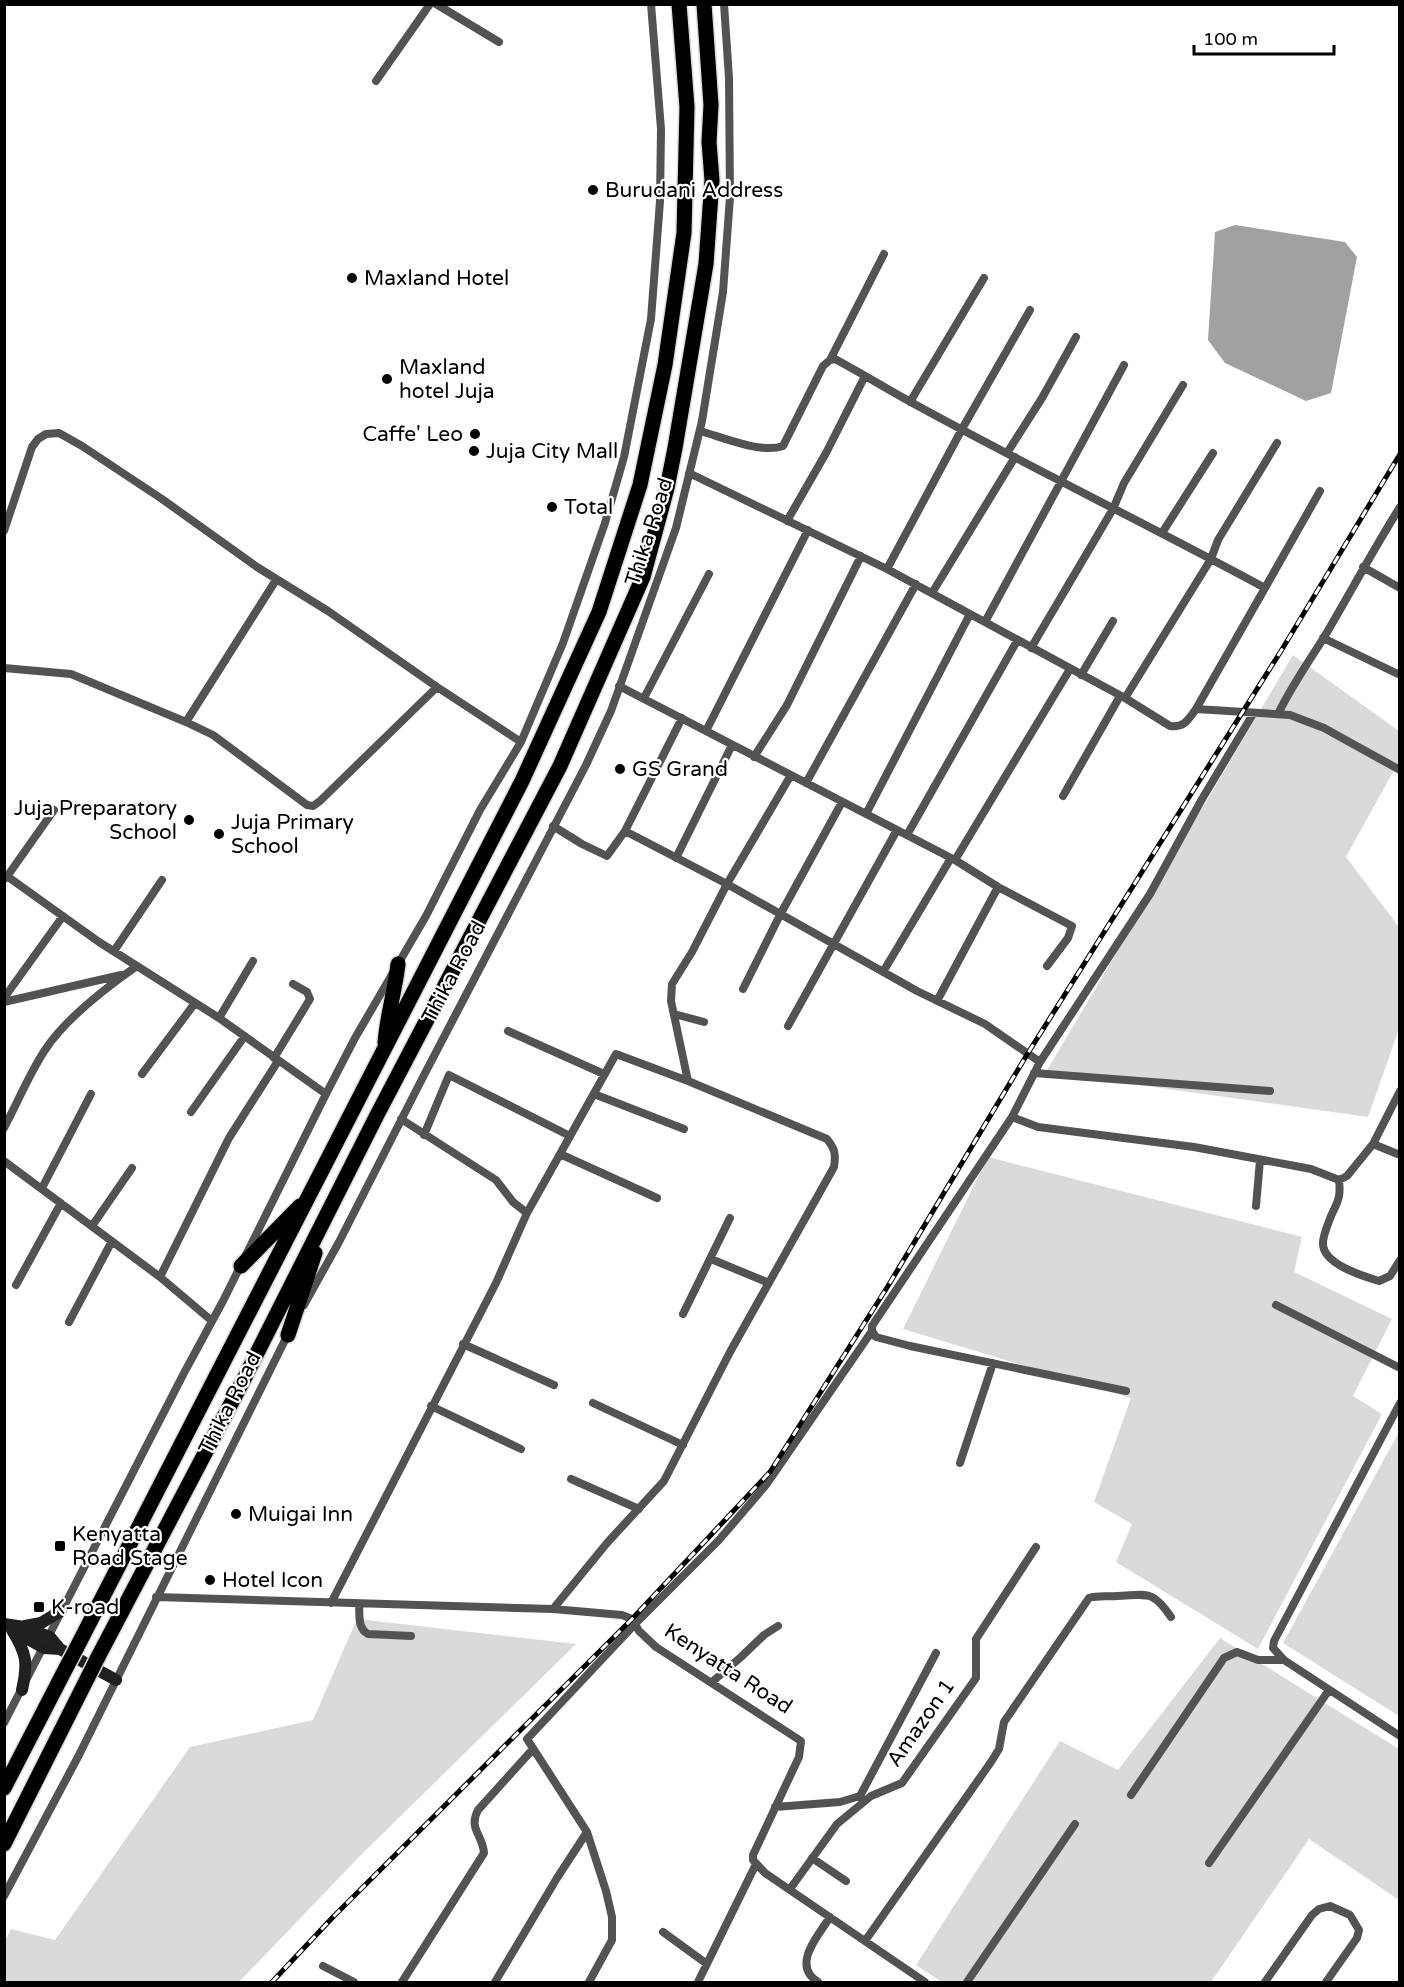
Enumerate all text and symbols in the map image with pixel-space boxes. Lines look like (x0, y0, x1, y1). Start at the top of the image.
scale bar (1194, 18, 1334, 56)
text: 100 m (1203, 28, 1258, 50)
place label: Burudani Address (605, 178, 783, 203)
marker: Burudani Address (586, 183, 600, 197)
place label: Maxland Hotel (364, 266, 509, 291)
marker: Maxland Hotel (345, 271, 359, 285)
place label: Maxland hotel Juja (399, 355, 495, 404)
marker: Maxland hotel Juja (380, 372, 394, 386)
place label: Caffe' Leo (362, 422, 463, 447)
marker: Caffe' Leo (468, 427, 482, 441)
place label: Juja City Mall (486, 439, 618, 464)
marker: Juja City Mall (467, 444, 481, 458)
street label: Thika Road (620, 475, 678, 589)
place label: Total (564, 495, 613, 520)
marker: Total (545, 500, 559, 514)
place label: GS Grand (632, 757, 728, 782)
marker: GS Grand (613, 762, 627, 776)
place label: Juja Preparatory School (14, 796, 177, 845)
place label: Juja Primary School (231, 810, 354, 859)
marker: Juja Preparatory School (182, 813, 196, 827)
marker: Juja Primary School (212, 827, 226, 841)
street label: Thika Road (417, 917, 491, 1027)
street label: Thika Road (193, 1347, 267, 1459)
place label: Muigai Inn (248, 1502, 353, 1527)
marker: Muigai Inn (229, 1507, 243, 1521)
place label: Kenyatta Road Stage (72, 1522, 188, 1571)
marker: Kenyatta Road Stage (53, 1539, 67, 1553)
place label: Hotel Icon (222, 1568, 323, 1593)
marker: Hotel Icon (203, 1573, 217, 1587)
place label: K-road (51, 1595, 119, 1620)
marker: K-road (32, 1600, 46, 1614)
street label: Kenyatta Road (659, 1618, 797, 1720)
street label: Amazon 1 (882, 1674, 960, 1772)

